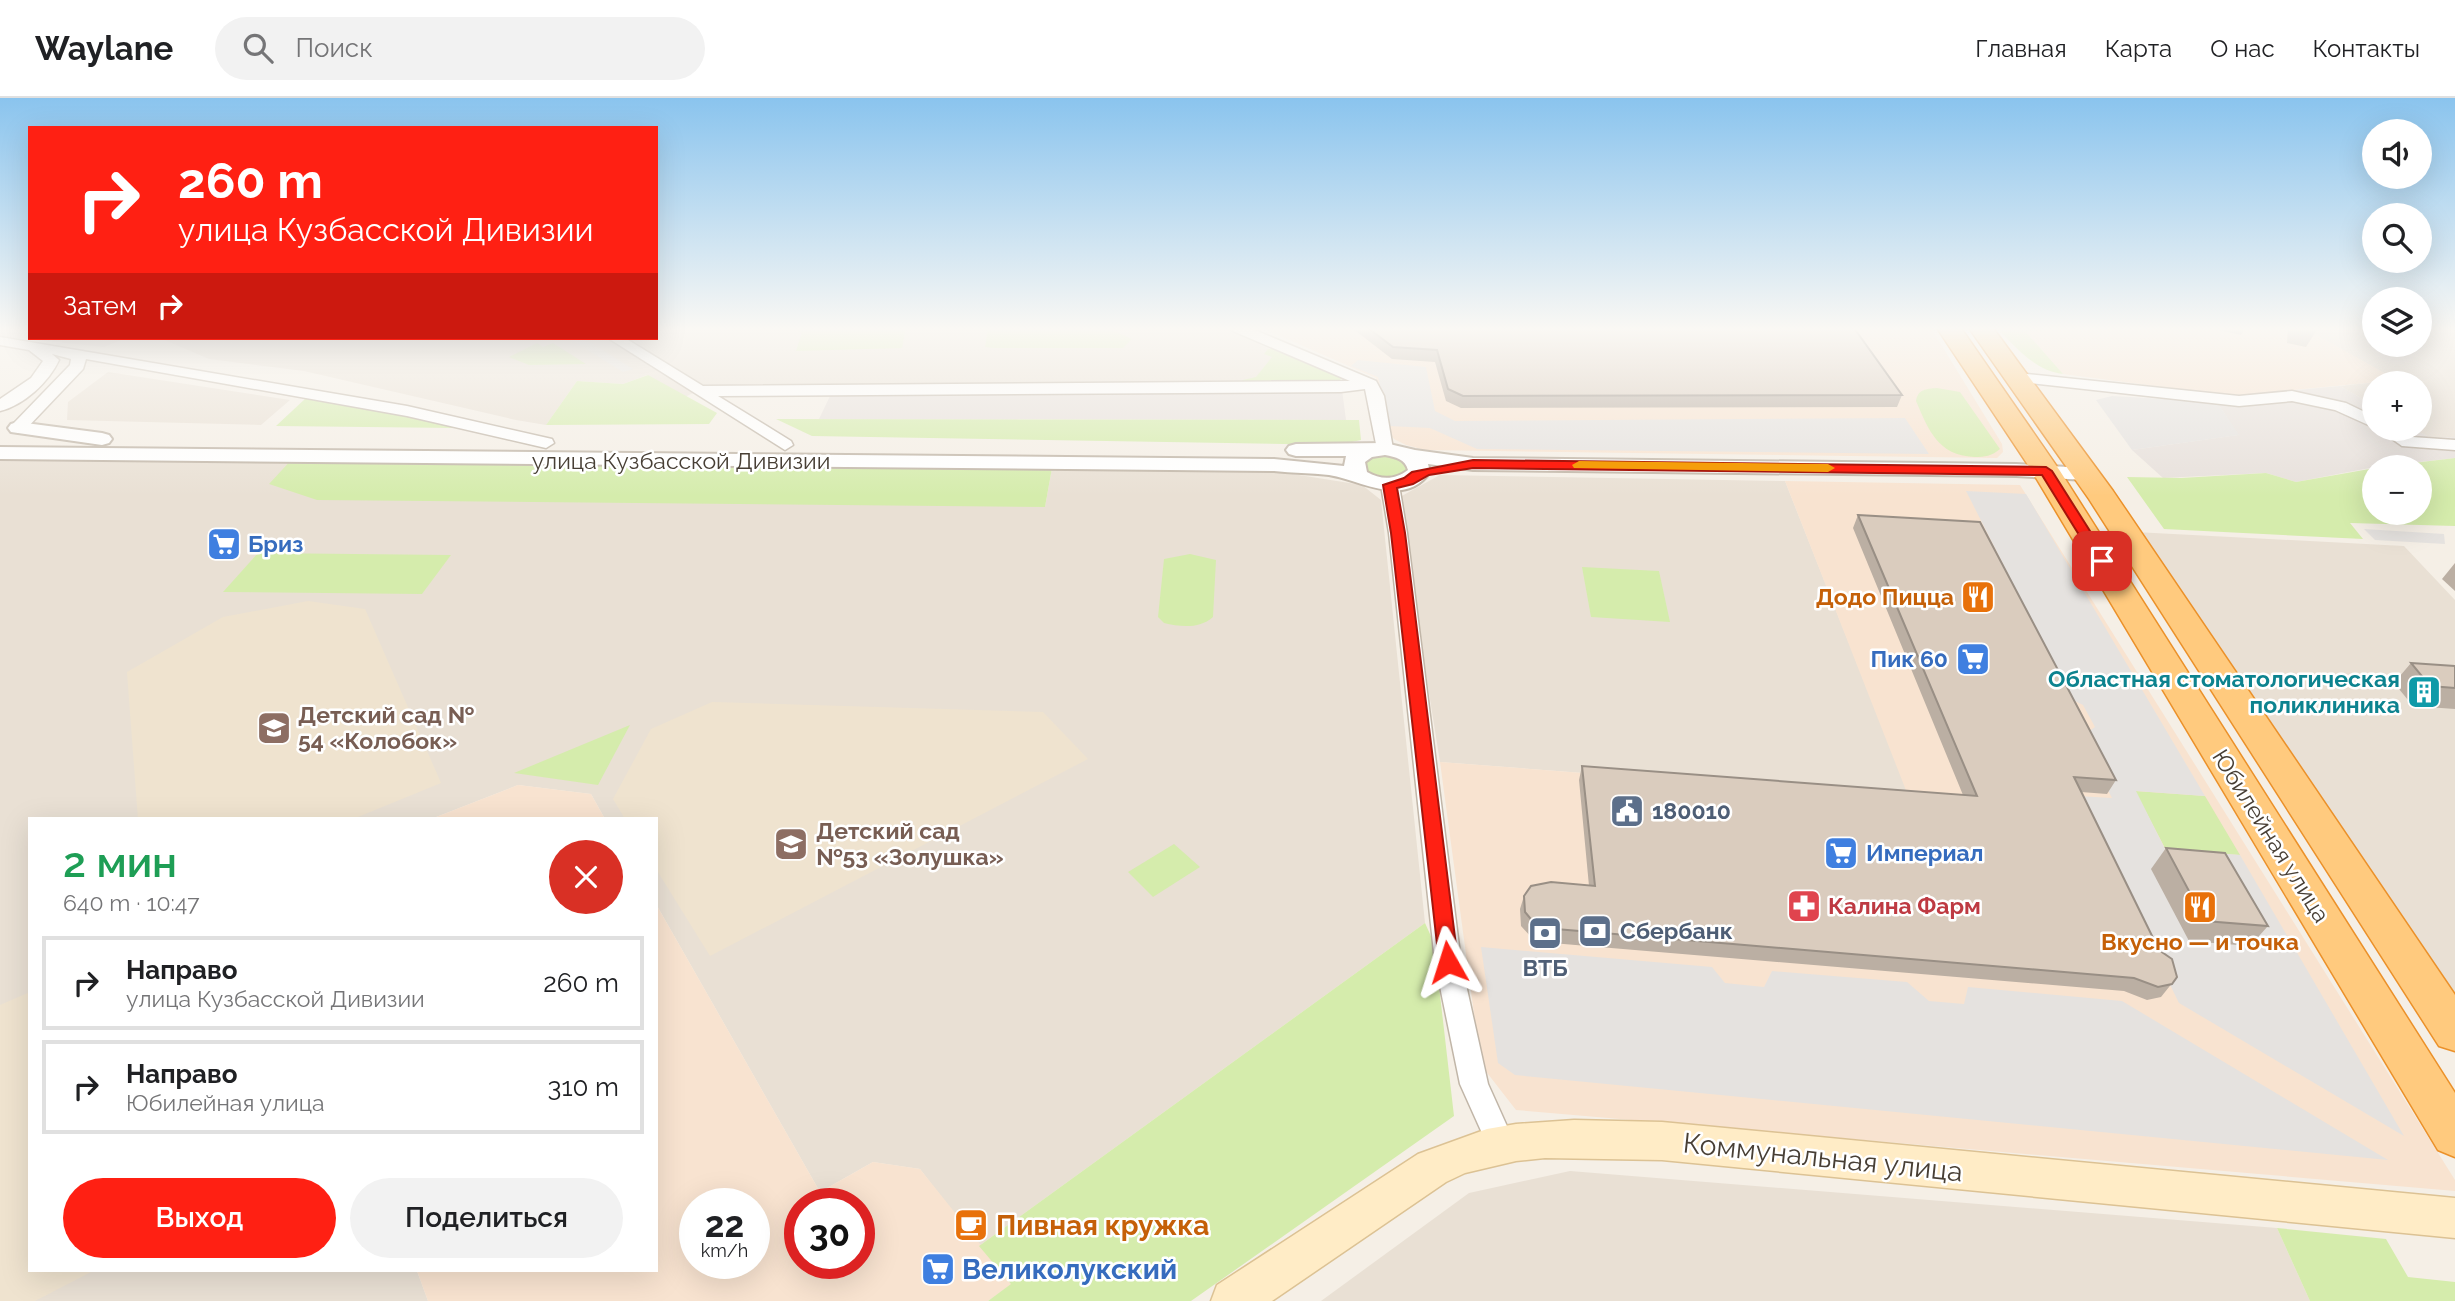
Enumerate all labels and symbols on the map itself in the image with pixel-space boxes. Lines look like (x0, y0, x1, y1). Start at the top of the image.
street label: улица Кузбасской Дивизии (532, 447, 830, 474)
supermarket icon: Бриз (205, 525, 243, 563)
place label: Бриз (248, 530, 303, 557)
pin (2072, 531, 2132, 591)
restaurant icon: Додо Пицца (1959, 578, 1997, 616)
place label: Додо Пицца (1816, 583, 1954, 610)
supermarket icon: Пик 60 (1954, 640, 1992, 678)
place label: Пик 60 (1870, 645, 1948, 672)
place label: Областная стоматологическая поликлиника (2048, 665, 2400, 718)
building icon: Областная стоматологическая поликлиника (2405, 673, 2443, 711)
place label: Детский сад № 54 «Колобок» (298, 701, 474, 754)
school or university icon: Детский сад № 54 «Колобок» (255, 709, 293, 747)
street label: Юбилейная улица (2207, 744, 2335, 927)
public building icon: 180010 (1608, 792, 1646, 830)
place label: 180010 (1652, 797, 1731, 824)
place label: Детский сад №53 «Золушка» (816, 817, 1004, 870)
school or university icon: Детский сад №53 «Золушка» (772, 825, 810, 863)
supermarket icon: Империал (1822, 834, 1860, 872)
place label: Империал (1866, 839, 1983, 866)
pharmacy icon: Калина Фарм (1785, 887, 1823, 925)
restaurant icon: Вкусно — и точка (2181, 888, 2219, 926)
place label: Калина Фарм (1828, 892, 1981, 919)
bank icon: Сбербанк (1576, 912, 1614, 950)
bank icon: ВТБ (1526, 914, 1564, 952)
place label: Сбербанк (1620, 917, 1733, 944)
position arrow (1411, 925, 1485, 999)
place label: Вкусно — и точка (2101, 928, 2299, 955)
place label: ВТБ (1522, 954, 1568, 981)
street label: Коммунальная улица (1682, 1126, 1964, 1189)
speed limit sign: 30 (784, 1188, 875, 1279)
cafe icon: Пивная кружка (952, 1206, 990, 1244)
place label: Пивная кружка (996, 1209, 1209, 1242)
supermarket icon: Великолукский (919, 1250, 957, 1288)
place label: Великолукский (962, 1253, 1177, 1286)

